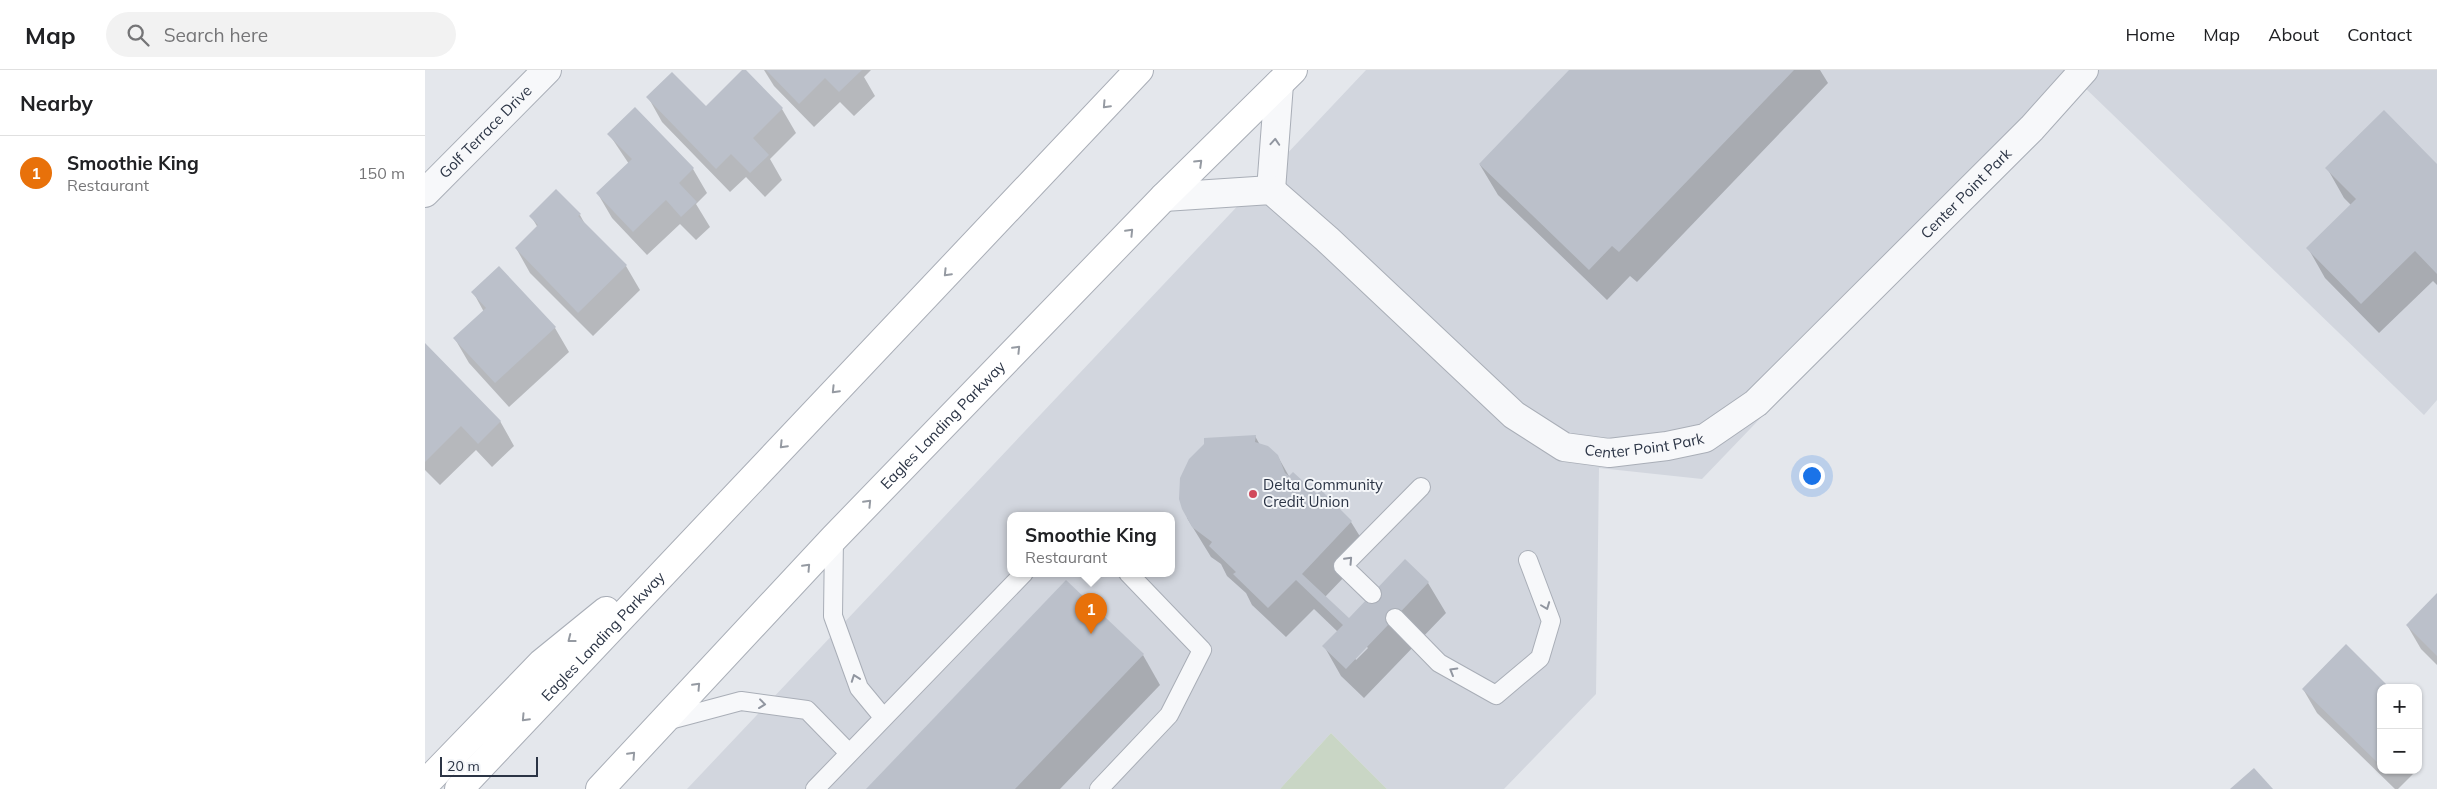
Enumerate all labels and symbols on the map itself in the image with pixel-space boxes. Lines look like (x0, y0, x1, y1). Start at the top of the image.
street label: Golf Terrace Drive (435, 81, 536, 182)
one-way arrow (1103, 100, 1112, 109)
one-way arrow (1269, 138, 1280, 146)
street label: Center Point Park (1916, 144, 2015, 243)
one-way arrow (1193, 160, 1202, 169)
one-way arrow (1124, 229, 1133, 238)
one-way arrow (944, 267, 953, 276)
one-way arrow (1011, 346, 1020, 355)
street label: Eagles Landing Parkway (876, 357, 1009, 493)
one-way arrow (832, 385, 841, 394)
street label: Center Point Park (1584, 428, 1706, 462)
one-way arrow (780, 440, 789, 449)
your location (1799, 463, 1825, 489)
place label: Delta Community Credit Union (1263, 475, 1383, 511)
marker: Delta Community Credit Union (1247, 488, 1259, 500)
one-way arrow (862, 500, 871, 509)
one-way arrow (1343, 557, 1352, 566)
one-way arrow (802, 563, 811, 572)
street label: Eagles Landing Parkway (537, 567, 669, 705)
pin: 1 (1075, 593, 1107, 634)
one-way arrow (1539, 601, 1550, 610)
one-way arrow (568, 634, 577, 642)
one-way arrow (1449, 667, 1458, 677)
one-way arrow (851, 674, 861, 682)
one-way arrow (691, 683, 700, 692)
one-way arrow (759, 698, 767, 709)
one-way arrow (522, 713, 531, 722)
one-way arrow (626, 752, 635, 761)
scale bar (440, 754, 537, 777)

